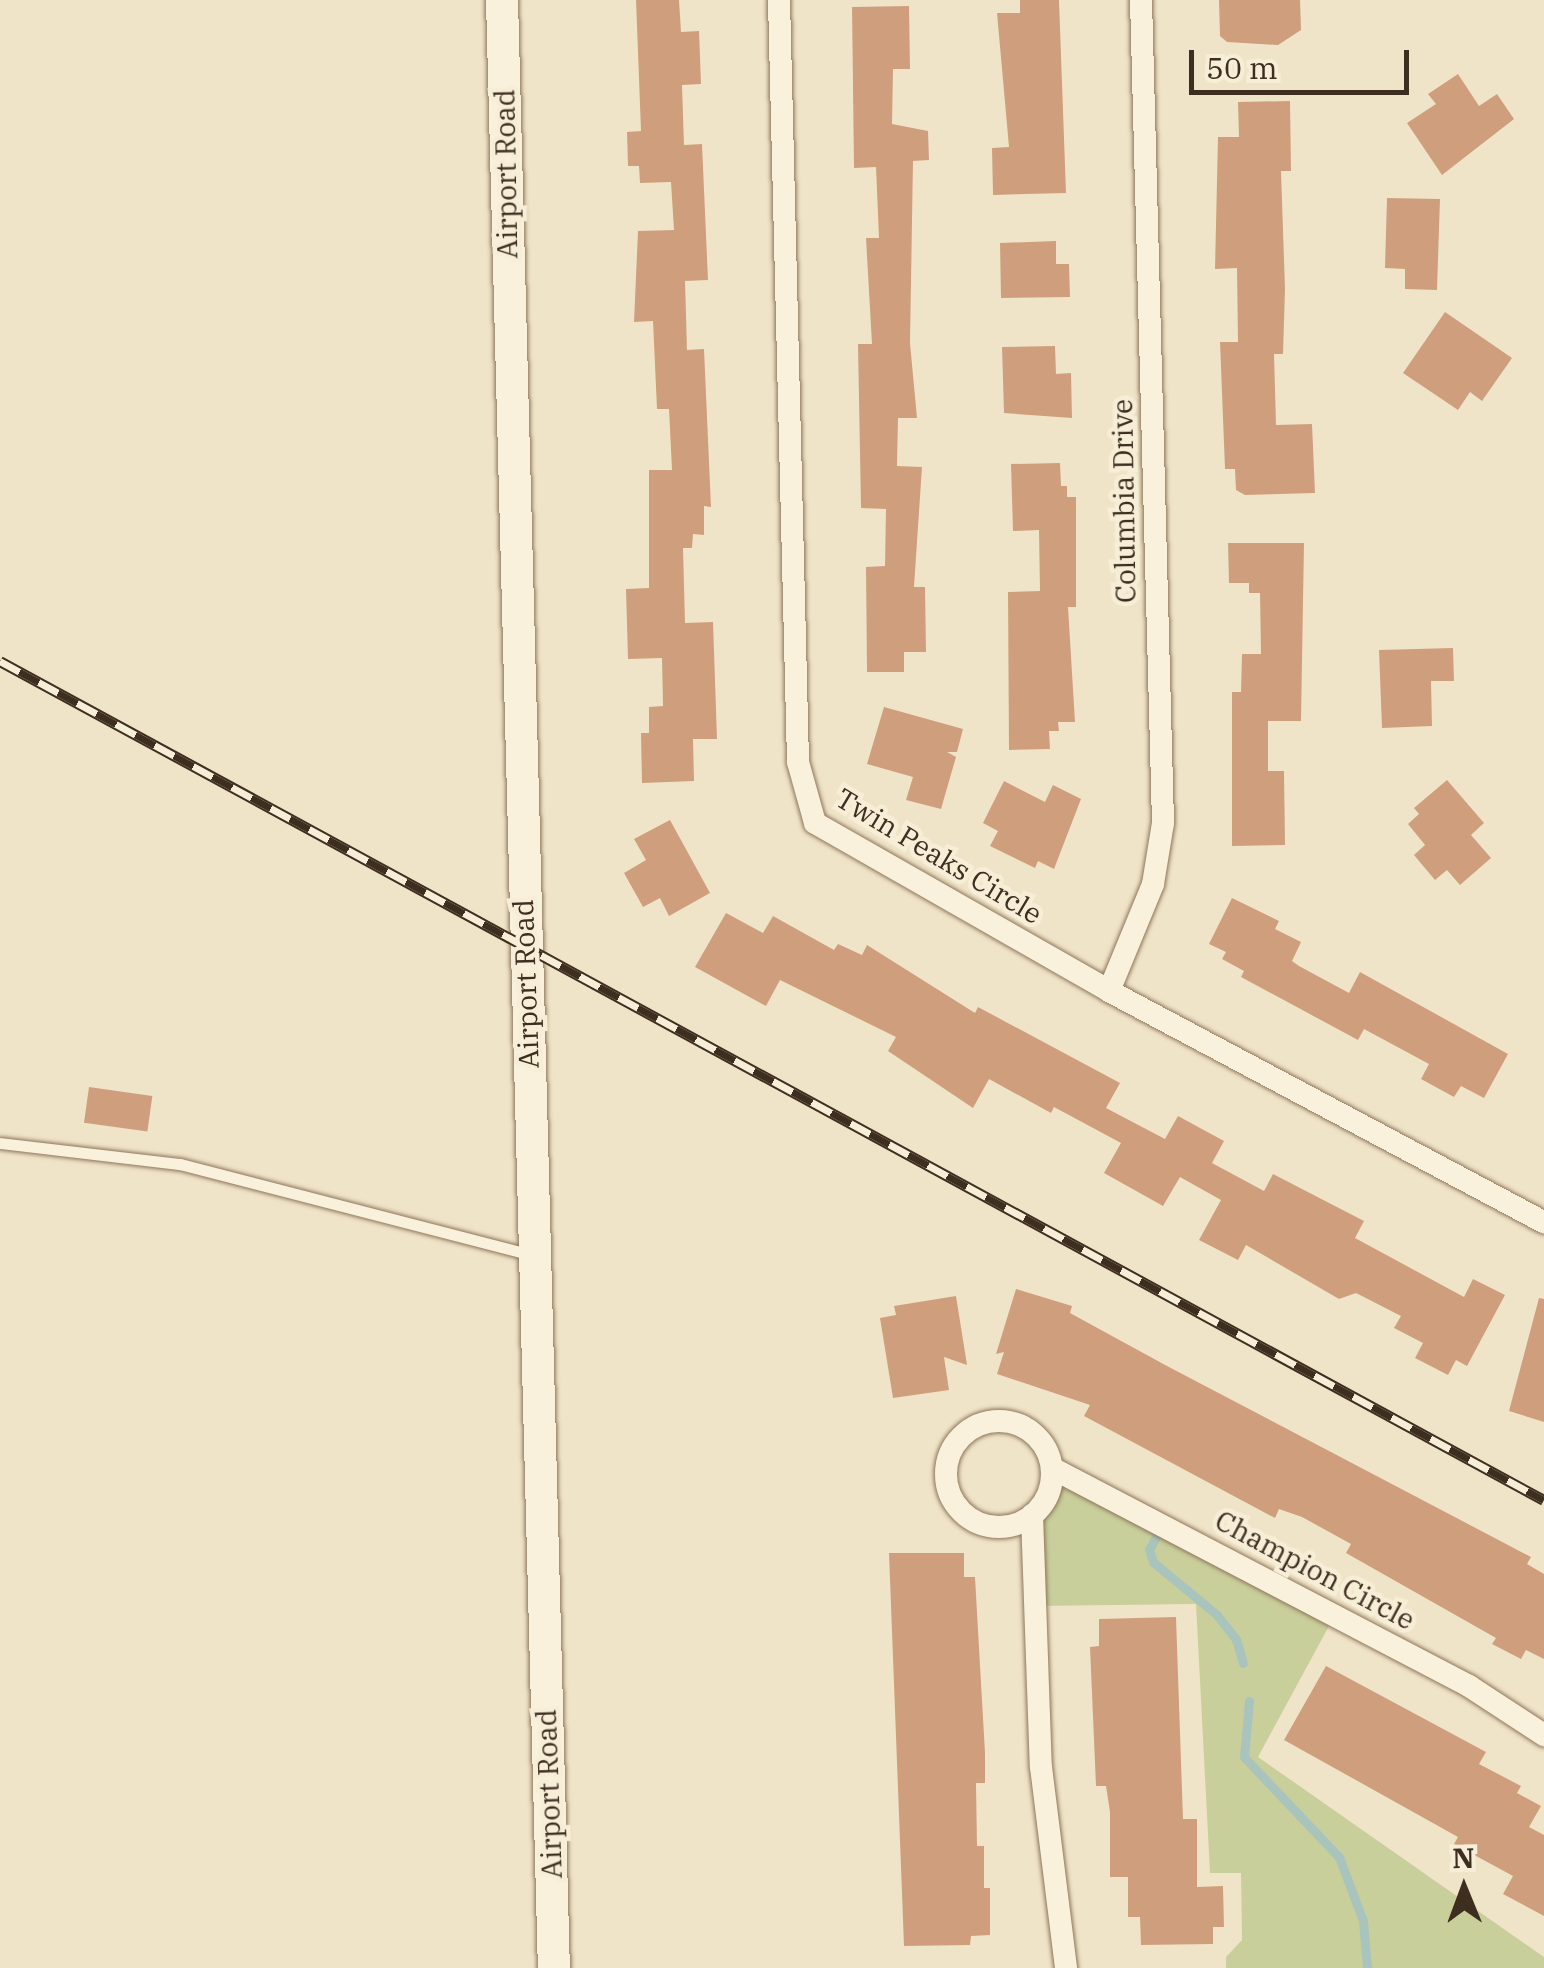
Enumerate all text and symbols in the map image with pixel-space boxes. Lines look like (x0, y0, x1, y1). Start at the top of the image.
scale bar (1194, 30, 1414, 92)
text: 50 m (1206, 48, 1278, 87)
street label: Airport Road (488, 89, 524, 259)
street label: Columbia Drive (1105, 399, 1143, 603)
street label: Twin Peaks Circle (830, 781, 1048, 931)
street label: Airport Road (506, 899, 546, 1069)
street label: Champion Circle (1210, 1503, 1420, 1637)
street label: Airport Road (529, 1709, 569, 1879)
north arrow (1414, 1838, 1514, 1938)
text: N (1452, 1839, 1475, 1876)

